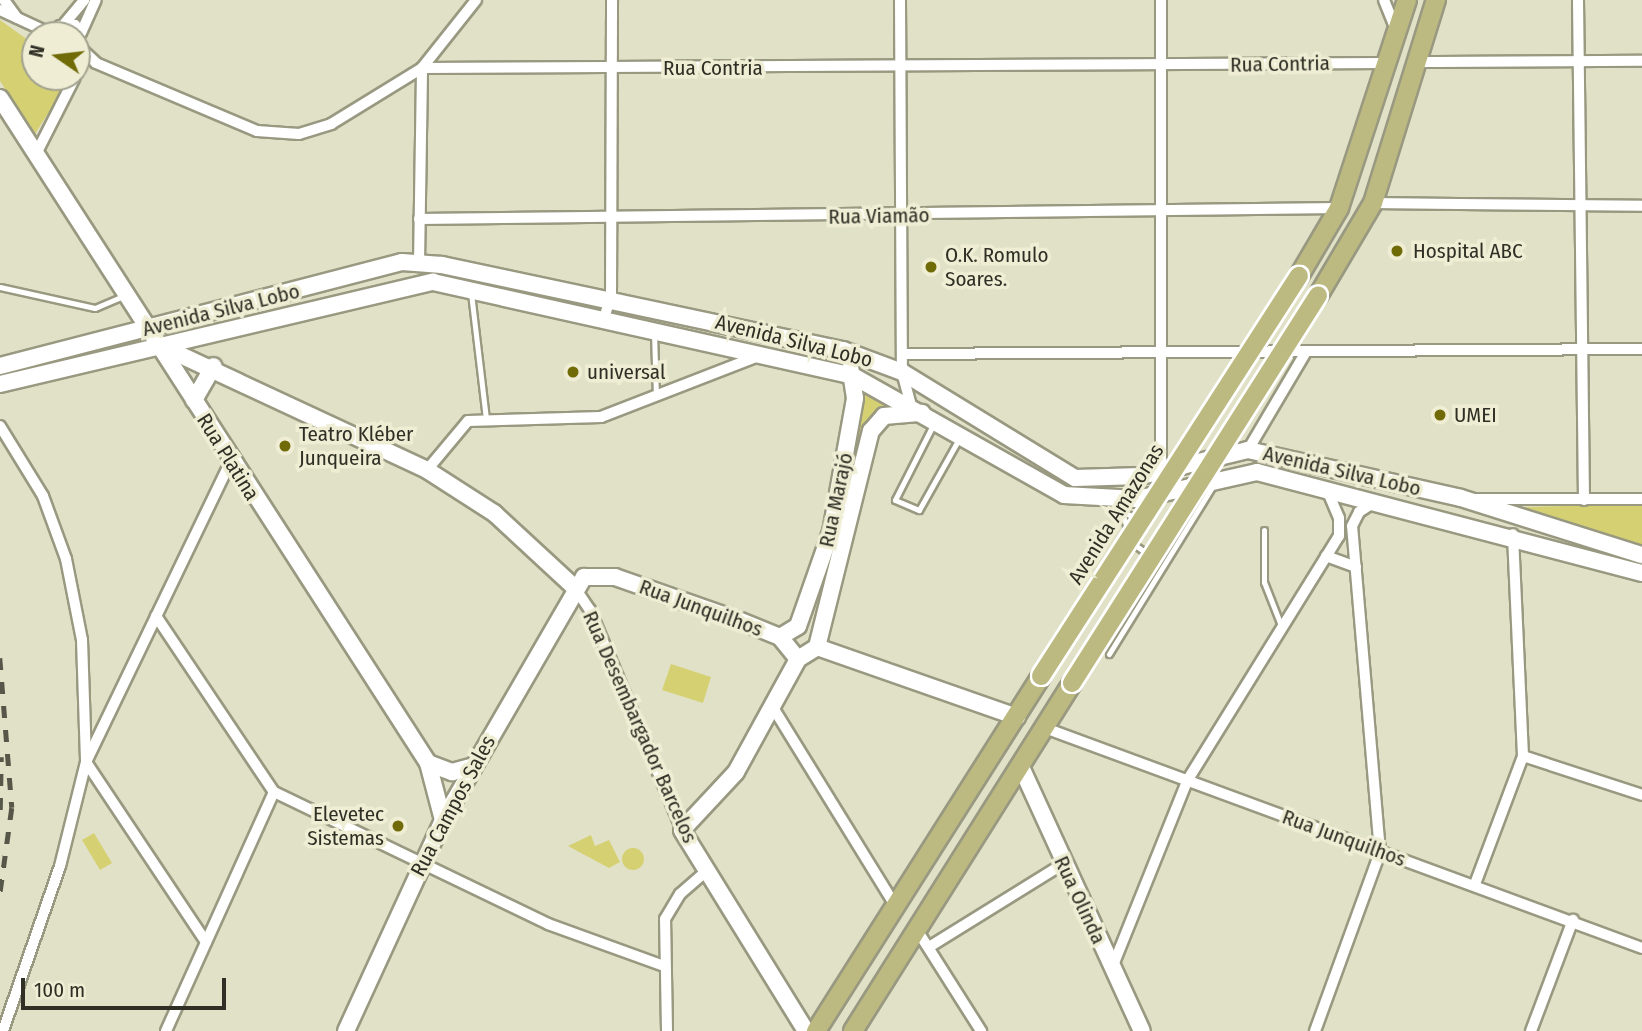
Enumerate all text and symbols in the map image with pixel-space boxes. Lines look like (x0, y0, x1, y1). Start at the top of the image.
north arrow (21, 21, 91, 91)
text: N (25, 43, 50, 60)
street label: Rua Contria (1230, 51, 1330, 77)
street label: Rua Contria (663, 55, 763, 81)
street label: Rua Viamão (828, 203, 930, 229)
place label: Hospital ABC (1413, 238, 1523, 264)
marker: Hospital ABC (1387, 241, 1407, 261)
place label: O.K. Romulo Soares. (945, 242, 1049, 292)
marker: O.K. Romulo Soares. (923, 259, 939, 275)
street label: Avenida Silva Lobo (140, 278, 302, 342)
street label: Avenida Silva Lobo (713, 309, 875, 373)
place label: universal (587, 359, 665, 385)
marker: universal (565, 364, 581, 380)
place label: UMEI (1454, 402, 1497, 428)
marker: UMEI (1432, 407, 1448, 423)
street label: Rua Platina (191, 409, 265, 505)
place label: Teatro Kléber Junqueira (299, 421, 413, 471)
marker: Teatro Kléber Junqueira (277, 438, 293, 454)
street label: Avenida Amazonas (1063, 439, 1169, 589)
street label: Avenida Silva Lobo (1261, 441, 1423, 501)
street label: Rua Marajó (814, 450, 858, 550)
street label: Rua Junquilhos (636, 574, 766, 642)
street label: Rua Desembargador Barcelos (577, 607, 703, 847)
street label: Rua Campos Sales (405, 731, 501, 881)
place label: Elevetec Sistemas (307, 801, 384, 851)
street label: Rua Junquilhos (1279, 804, 1409, 872)
marker: Elevetec Sistemas (390, 818, 406, 834)
street label: Rua Olinda (1049, 852, 1111, 948)
scale bar (24, 964, 229, 1008)
text: 100 m (34, 977, 85, 1003)

